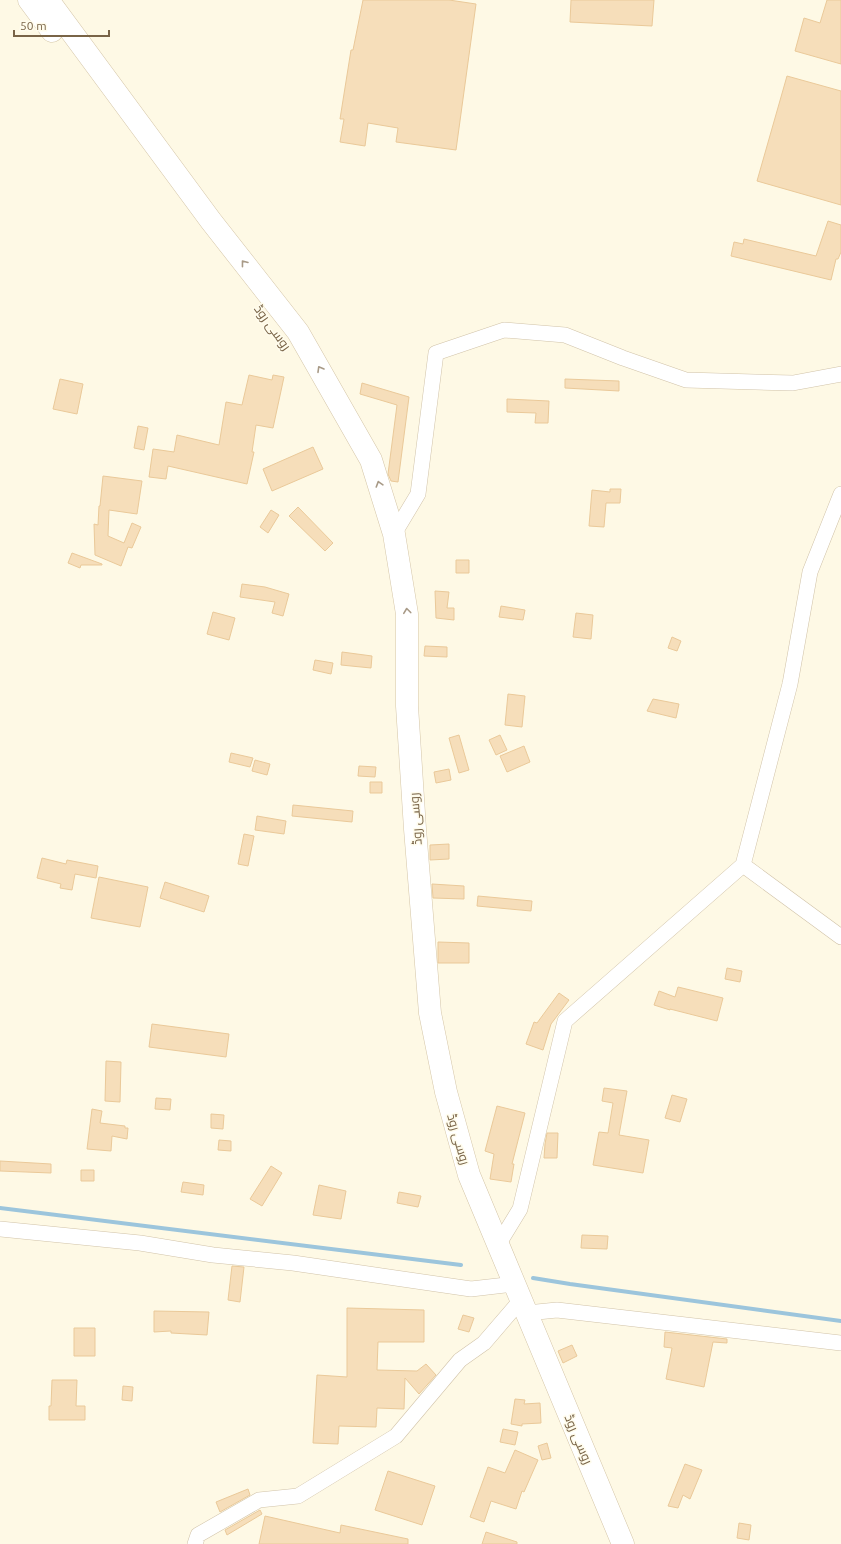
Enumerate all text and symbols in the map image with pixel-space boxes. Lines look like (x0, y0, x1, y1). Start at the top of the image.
scale bar (14, 12, 109, 38)
text: 50 m (20, 19, 47, 32)
one-way arrow (242, 261, 249, 268)
street label: روسی روڈ (251, 302, 294, 353)
one-way arrow (317, 366, 324, 373)
one-way arrow (375, 481, 383, 488)
one-way arrow (402, 608, 411, 614)
street label: روسی روڈ (406, 792, 425, 846)
street label: روسی روڈ (444, 1112, 473, 1166)
street label: روسی روڈ (561, 1412, 596, 1466)

